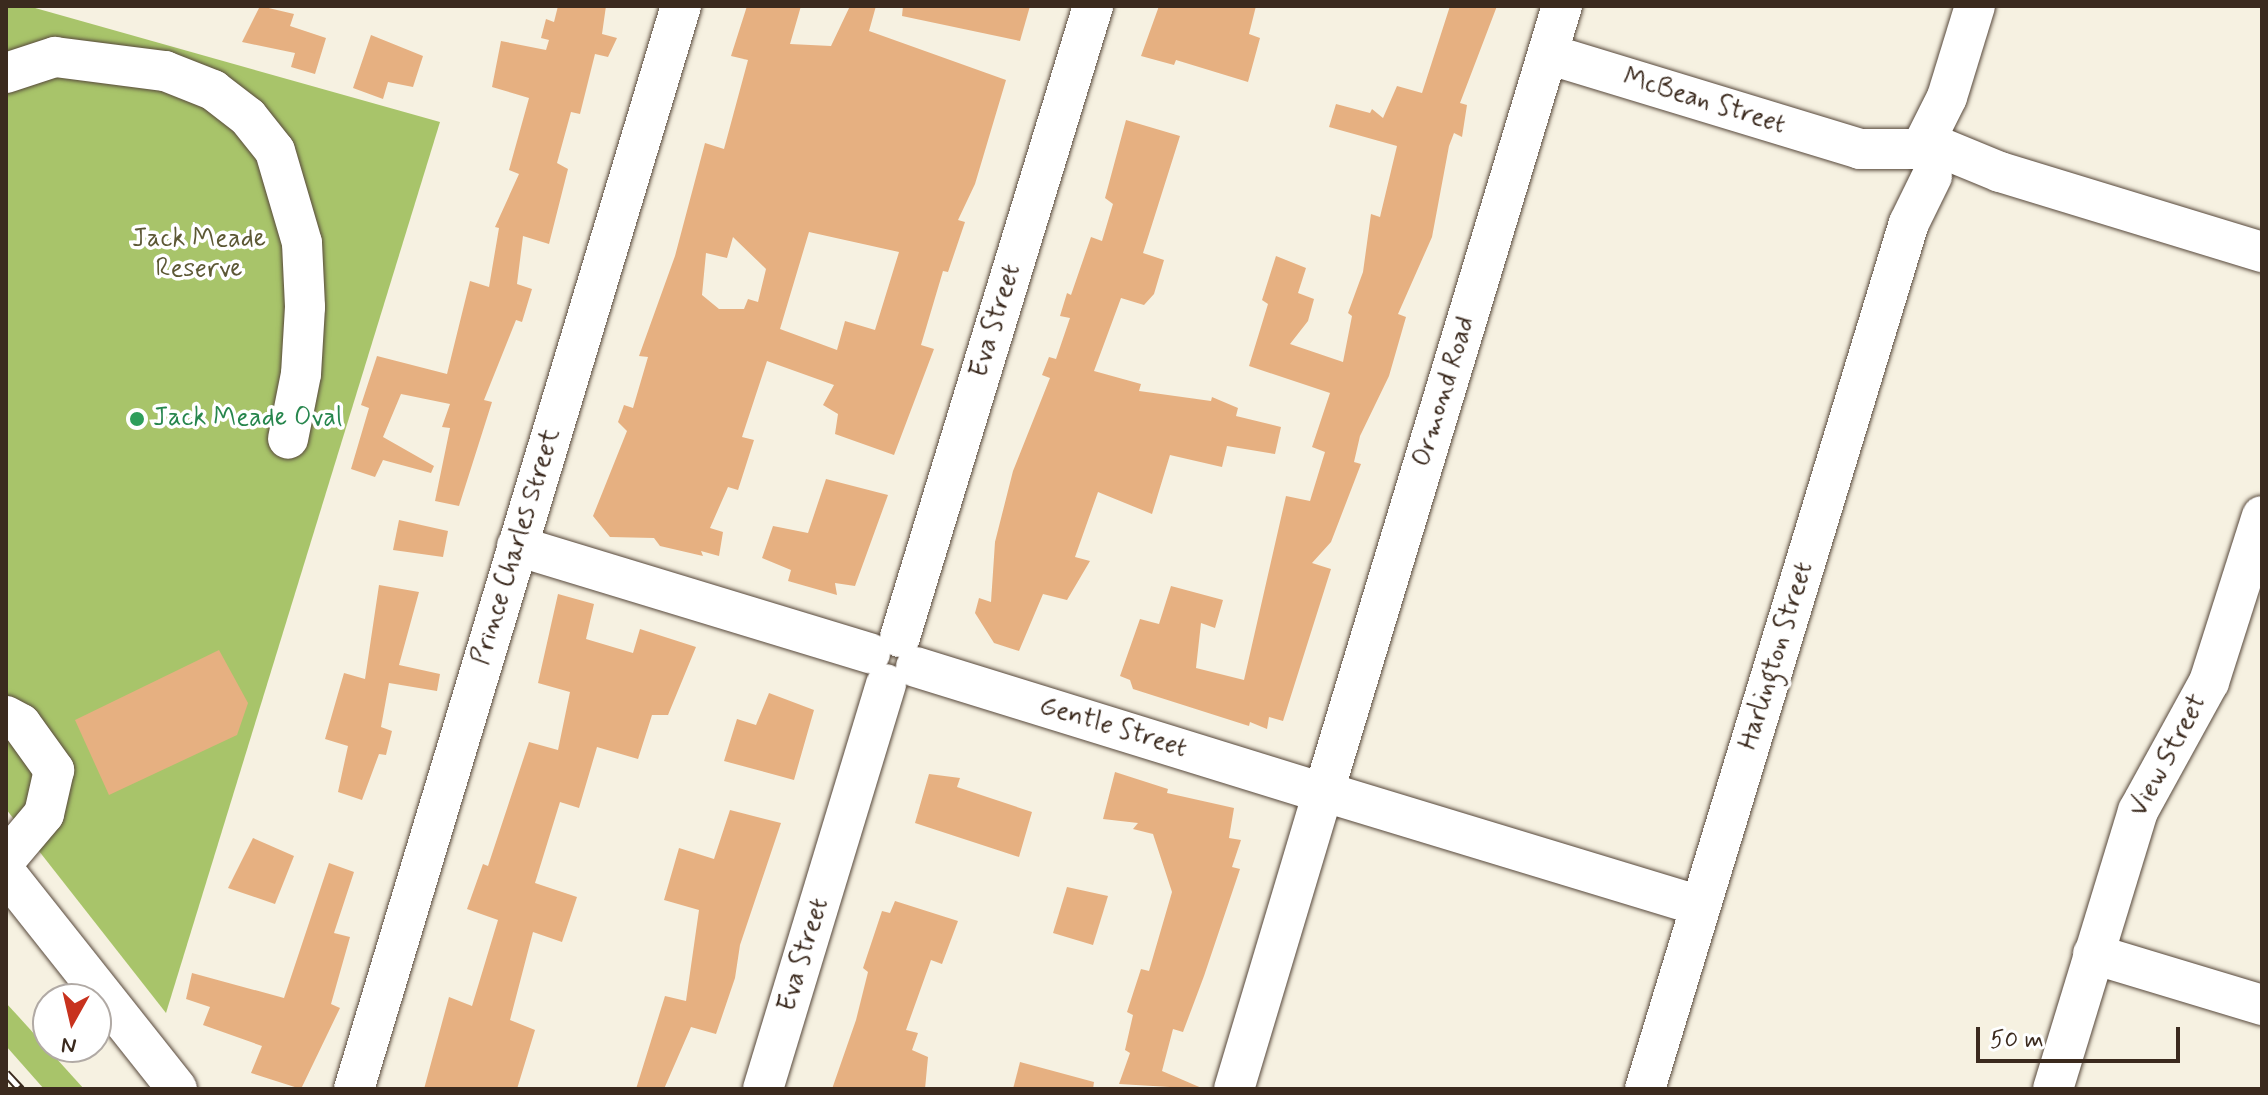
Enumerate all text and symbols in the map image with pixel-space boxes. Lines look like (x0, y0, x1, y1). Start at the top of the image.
street label: McBean Street (1617, 62, 1791, 142)
park label: Jack Meade Reserve (132, 224, 266, 286)
street label: Eva Street (963, 258, 1029, 384)
street label: Ormond Road (1407, 313, 1483, 471)
place label: Jack Meade Oval (153, 403, 342, 435)
marker: Jack Meade Oval (128, 410, 146, 428)
street label: Prince Charles Street (465, 423, 569, 671)
street label: Harlington Street (1733, 556, 1821, 756)
street label: Gentle Street (1033, 690, 1193, 766)
street label: View Street (2124, 690, 2214, 822)
street label: Eva Street (771, 892, 837, 1018)
north arrow (32, 983, 112, 1063)
scale bar (1980, 1011, 2184, 1061)
text: 50 m (1990, 1025, 2044, 1056)
text: N (60, 1030, 78, 1060)

